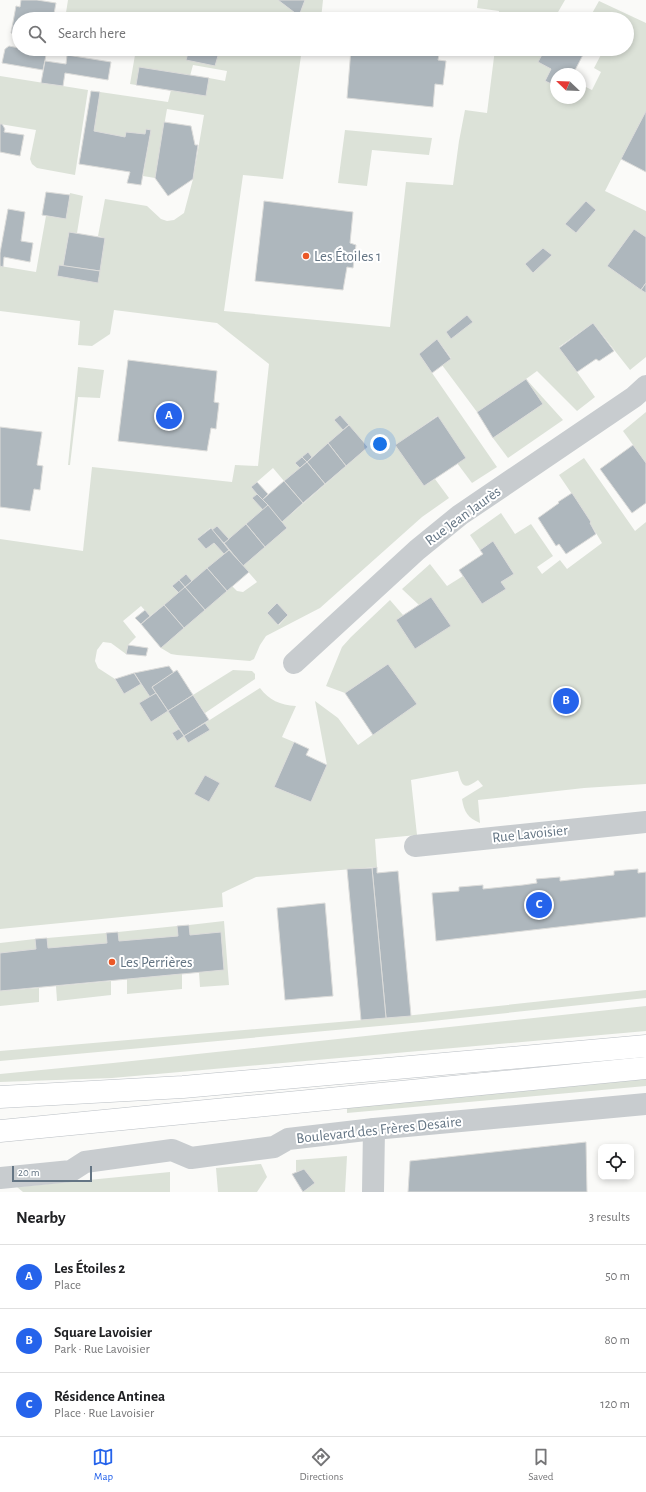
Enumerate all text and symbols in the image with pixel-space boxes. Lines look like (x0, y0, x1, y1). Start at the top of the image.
search box (12, 12, 634, 56)
icon: search (26, 23, 48, 45)
text: Search here (58, 26, 126, 41)
north arrow (550, 68, 586, 104)
place label: Les Étoiles 1 (314, 247, 381, 264)
marker: Les Étoiles 1 (301, 251, 311, 261)
pin: A (156, 401, 182, 431)
your location (370, 434, 390, 454)
street label: Rue Jean Jaurès (422, 484, 504, 548)
pin: B (553, 686, 579, 716)
street label: Rue Lavoisier (491, 823, 569, 845)
pin: C (526, 890, 552, 920)
place label: Les Perrières (120, 955, 193, 970)
marker: Les Perrières (107, 957, 117, 967)
street label: Boulevard des Frères Desaire (296, 1114, 462, 1146)
map controls (598, 1144, 634, 1180)
button: locate (598, 1144, 634, 1180)
scale bar (12, 1164, 92, 1183)
text: 20 m (18, 1167, 39, 1178)
text: Nearby (16, 1209, 66, 1226)
text: 3 results (589, 1211, 630, 1224)
text: Les Étoiles 2 (54, 1261, 125, 1276)
text: A (25, 1270, 33, 1283)
text: 50 m (605, 1270, 630, 1283)
text: Place (54, 1279, 81, 1292)
text: Square Lavoisier (54, 1325, 152, 1340)
text: B (25, 1334, 33, 1347)
text: 80 m (604, 1334, 630, 1347)
text: Park · Rue Lavoisier (54, 1343, 150, 1356)
text: Résidence Antinea (54, 1389, 165, 1404)
text: C (26, 1398, 32, 1411)
text: 120 m (600, 1398, 630, 1411)
text: Place · Rue Lavoisier (54, 1407, 154, 1420)
tab: Map (92, 1446, 114, 1483)
tab: Directions (299, 1446, 343, 1483)
tab: Saved (528, 1446, 553, 1483)

